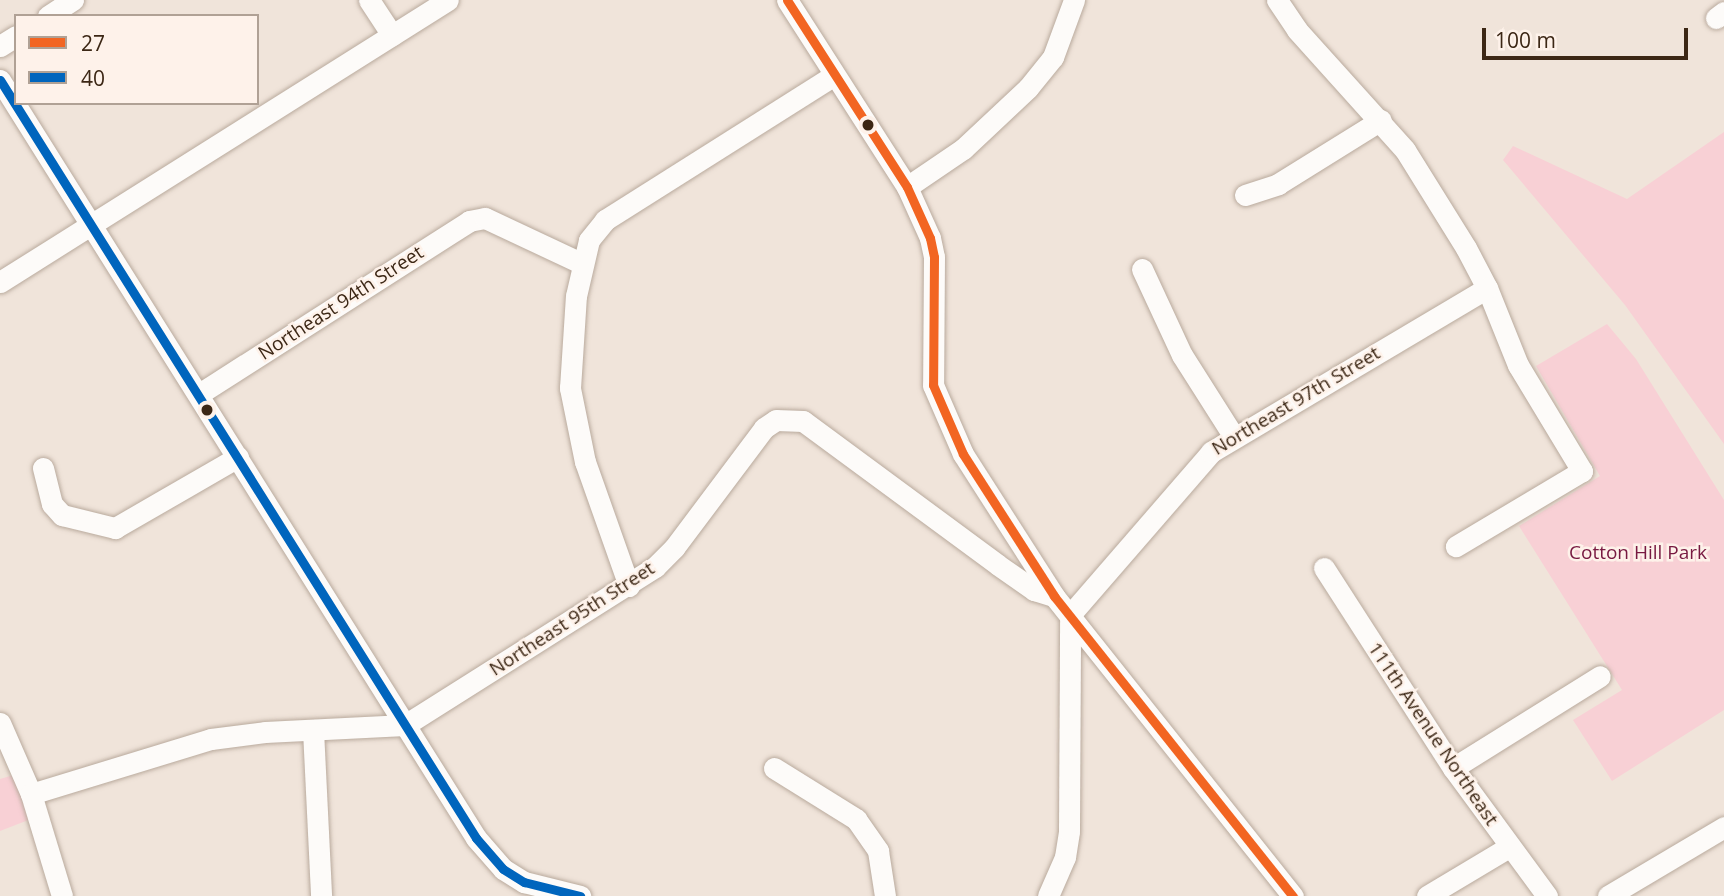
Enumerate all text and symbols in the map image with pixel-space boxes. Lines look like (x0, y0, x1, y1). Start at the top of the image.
legend (14, 14, 259, 105)
scale bar (1486, 14, 1692, 58)
text: 100 m (1495, 26, 1556, 54)
text: 27 (81, 29, 105, 57)
text: 40 (81, 64, 105, 92)
unlabelled marker (861, 118, 875, 132)
street label: Northeast 94th Street (254, 241, 428, 365)
street label: Northeast 97th Street (1208, 342, 1384, 460)
unlabelled marker (200, 403, 214, 417)
park label: Cotton Hill Park (1569, 542, 1707, 564)
street label: Northeast 95th Street (485, 557, 659, 681)
street label: 111th Avenue Northeast (1363, 638, 1503, 830)

